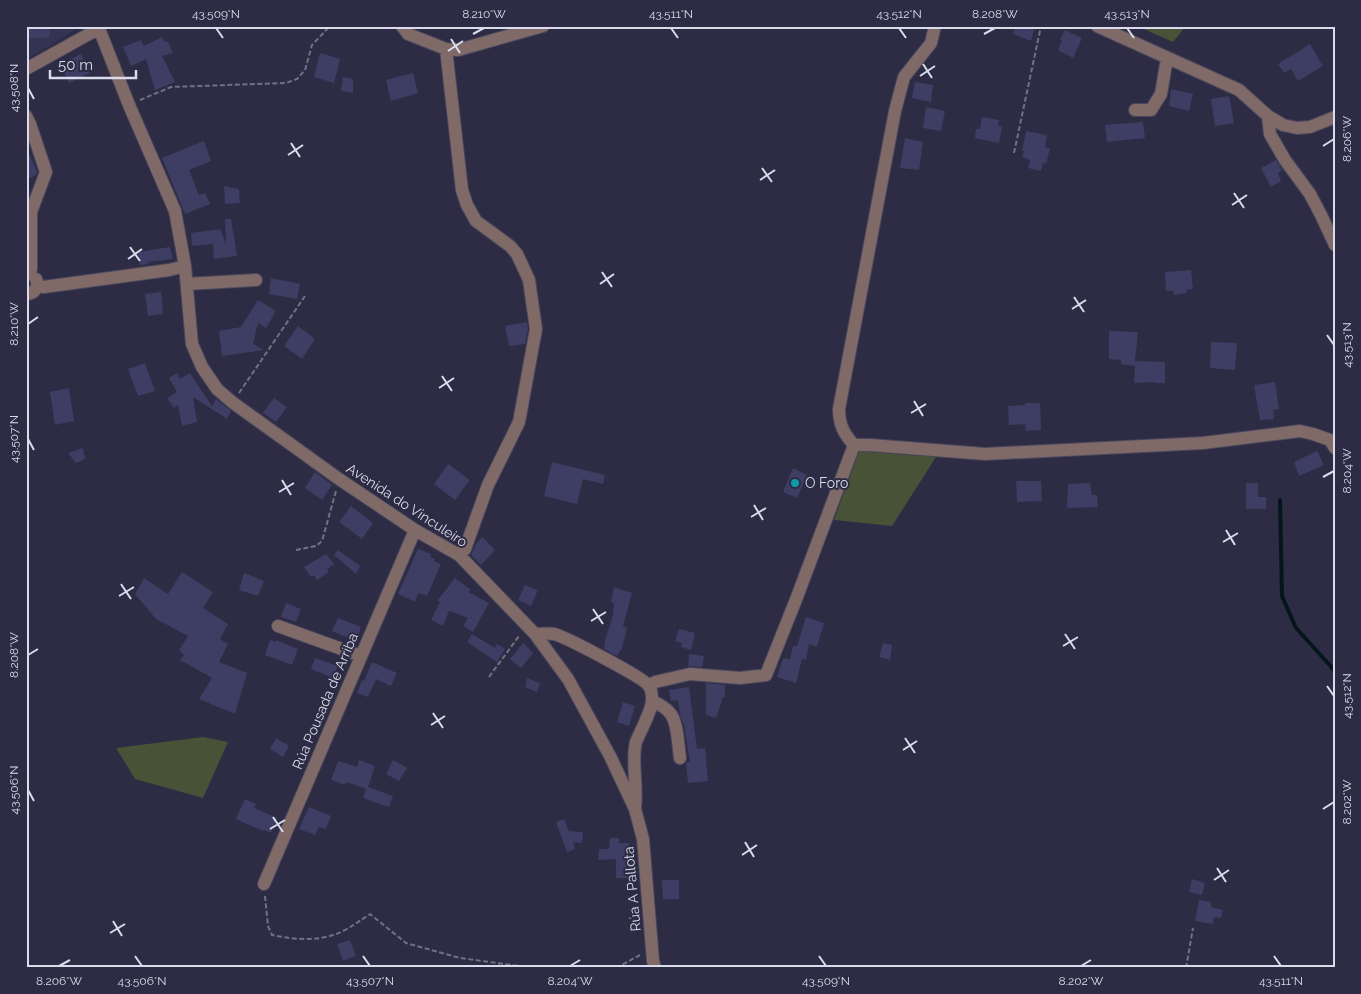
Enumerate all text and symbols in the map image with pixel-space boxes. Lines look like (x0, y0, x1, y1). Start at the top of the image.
text: 43.509°N (192, 7, 240, 21)
text: 8.210°W (462, 7, 506, 21)
text: 43.511°N (649, 7, 693, 21)
text: 43.512°N (876, 7, 922, 21)
text: 8.208°W (972, 7, 1018, 21)
text: 43.513°N (1104, 7, 1150, 21)
scale bar (50, 48, 136, 80)
text: 50 m (58, 56, 93, 74)
text: 43.508°N (7, 64, 21, 112)
text: 8.206°W (1340, 116, 1354, 162)
text: 8.210°W (7, 302, 21, 346)
text: 43.513°N (1340, 322, 1354, 368)
text: 43.507°N (7, 415, 21, 463)
text: 8.204°W (1340, 448, 1354, 494)
street label: Avenida do Vinculeiro (344, 460, 470, 550)
place label: O Foro (805, 475, 848, 491)
marker: O Foro (789, 477, 801, 489)
street label: Rúa Pousada de Arriba (289, 630, 361, 772)
text: 8.208°W (7, 632, 21, 678)
text: 43.512°N (1340, 673, 1354, 719)
text: 43.506°N (7, 766, 21, 814)
text: 8.202°W (1340, 779, 1354, 824)
street label: Rúa A Pallota (620, 846, 644, 932)
text: 8.206°W (36, 974, 82, 988)
text: 43.506°N (118, 974, 166, 988)
text: 43.507°N (346, 974, 394, 988)
text: 8.204°W (547, 974, 593, 988)
text: 43.509°N (802, 974, 850, 988)
text: 8.202°W (1059, 974, 1104, 988)
text: 43.511°N (1259, 974, 1303, 988)

